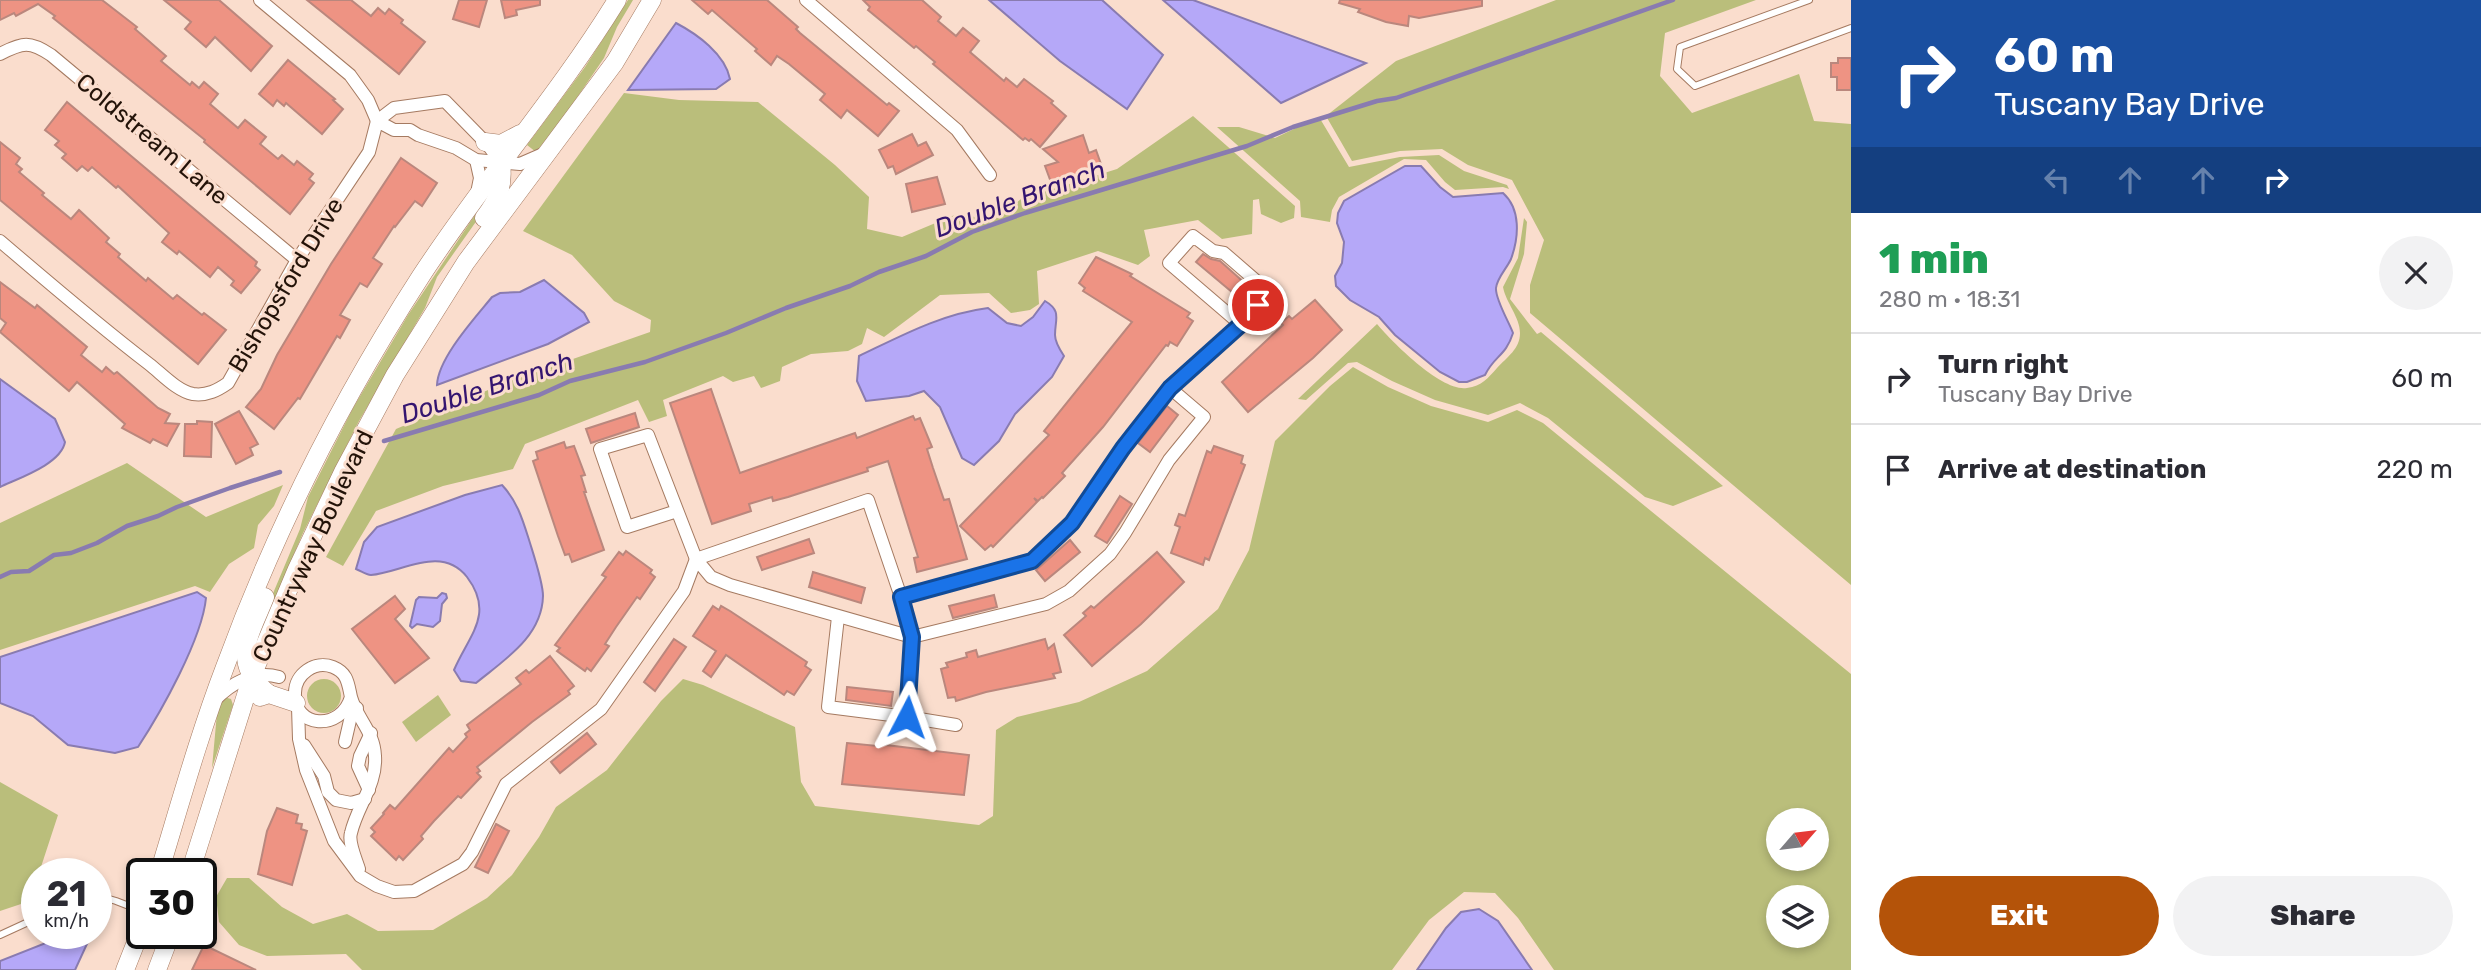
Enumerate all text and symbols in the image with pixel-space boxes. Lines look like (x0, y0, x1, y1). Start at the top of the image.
text: 60 m (1994, 26, 2115, 84)
icon: right (1879, 28, 1970, 119)
street label: Coldstream Lane (71, 68, 233, 210)
text: Tuscany Bay Drive (1994, 85, 2265, 123)
water label: Double Branch (930, 154, 1110, 244)
icon: left (2038, 161, 2076, 199)
icon: ahead (2111, 161, 2149, 199)
icon: ahead (2184, 161, 2222, 199)
icon: right (2257, 161, 2295, 199)
street label: Bishopsford Drive (223, 193, 349, 377)
text: 1 min (1879, 234, 1989, 284)
button: close (2379, 236, 2453, 310)
pin (1228, 275, 1288, 335)
text: 280 m · 18:31 (1879, 285, 2020, 313)
icon: arrive (1239, 286, 1277, 324)
water label: Double Branch (397, 345, 577, 431)
text: Turn right (1938, 349, 2068, 380)
icon: right (1879, 360, 1917, 398)
text: 60 m (2391, 363, 2453, 394)
text: Tuscany Bay Drive (1938, 380, 2133, 408)
street label: Countryway Boulevard (247, 425, 379, 667)
icon: arrive (1879, 451, 1917, 489)
text: Arrive at destination (1938, 454, 2206, 485)
text: 220 m (2376, 454, 2453, 485)
position arrow (870, 680, 944, 754)
north arrow (1766, 808, 1829, 872)
map controls (1766, 808, 1829, 948)
speed limit sign: 30 (126, 858, 217, 949)
text: 21 (46, 873, 87, 915)
button: Exit (1879, 876, 2159, 956)
button: Share (2173, 876, 2453, 956)
button: layers (1766, 885, 1829, 948)
text: km/h (44, 910, 89, 932)

